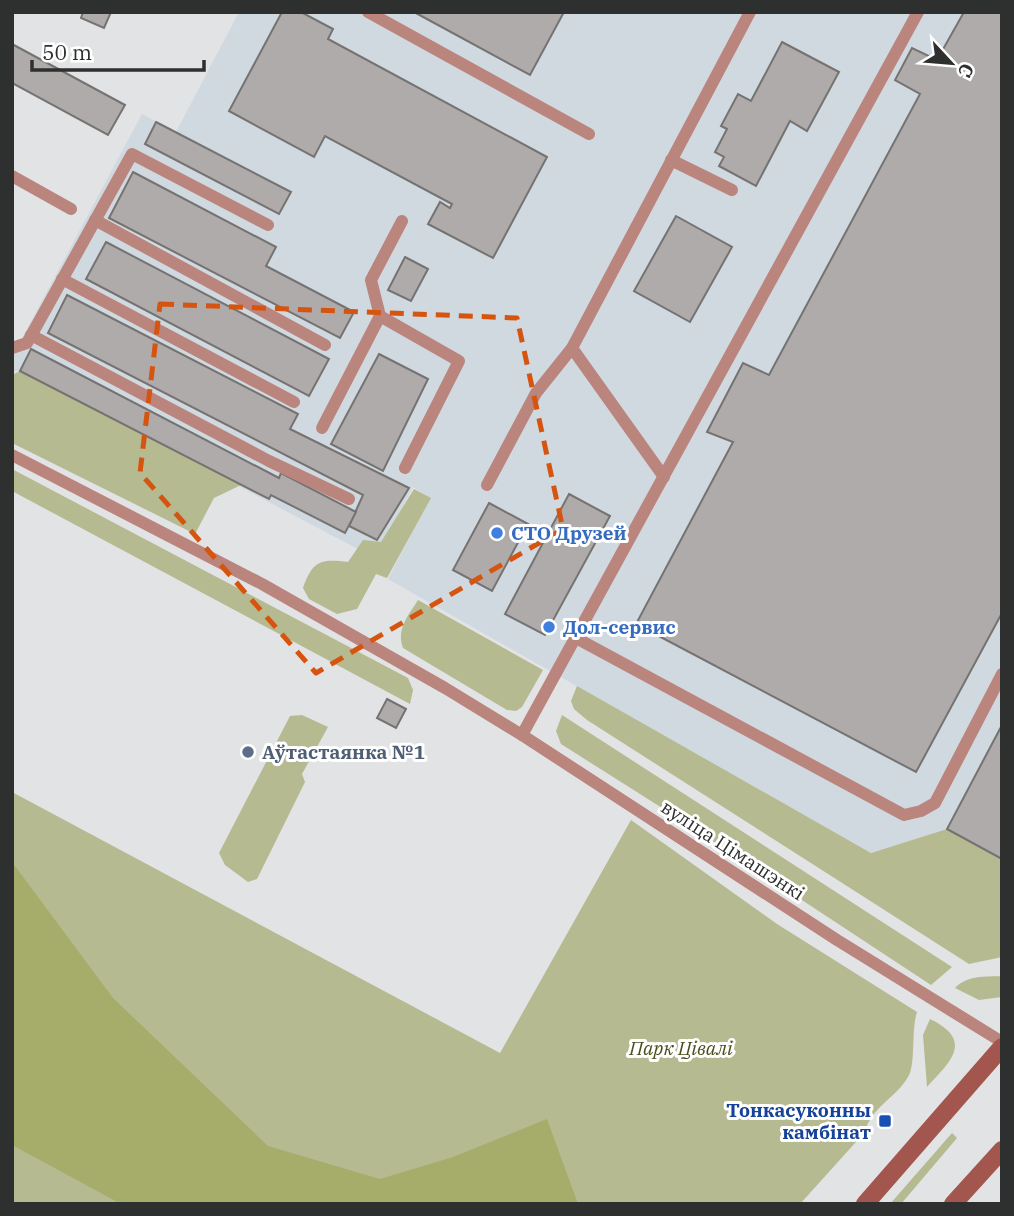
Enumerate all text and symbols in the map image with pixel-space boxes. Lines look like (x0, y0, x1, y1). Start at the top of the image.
scale bar (32, 28, 203, 72)
north arrow (916, 28, 986, 98)
text: 50 m (42, 38, 92, 66)
text: С (953, 60, 980, 81)
place label: СТО Друзей (511, 521, 627, 545)
marker: СТО Друзей (489, 525, 505, 541)
place label: Дол-сервис (563, 615, 676, 639)
marker: Дол-сервис (541, 619, 557, 635)
place label: Аўтастаянка №1 (262, 740, 425, 764)
marker: Аўтастаянка №1 (240, 744, 256, 760)
street label: вуліца Цімашэнкі (657, 795, 809, 905)
park label: Парк Цівалі (628, 1036, 733, 1060)
place label: Тонкасуконны камбінат (726, 1098, 871, 1144)
marker: Тонкасуконны камбінат (877, 1113, 893, 1129)

